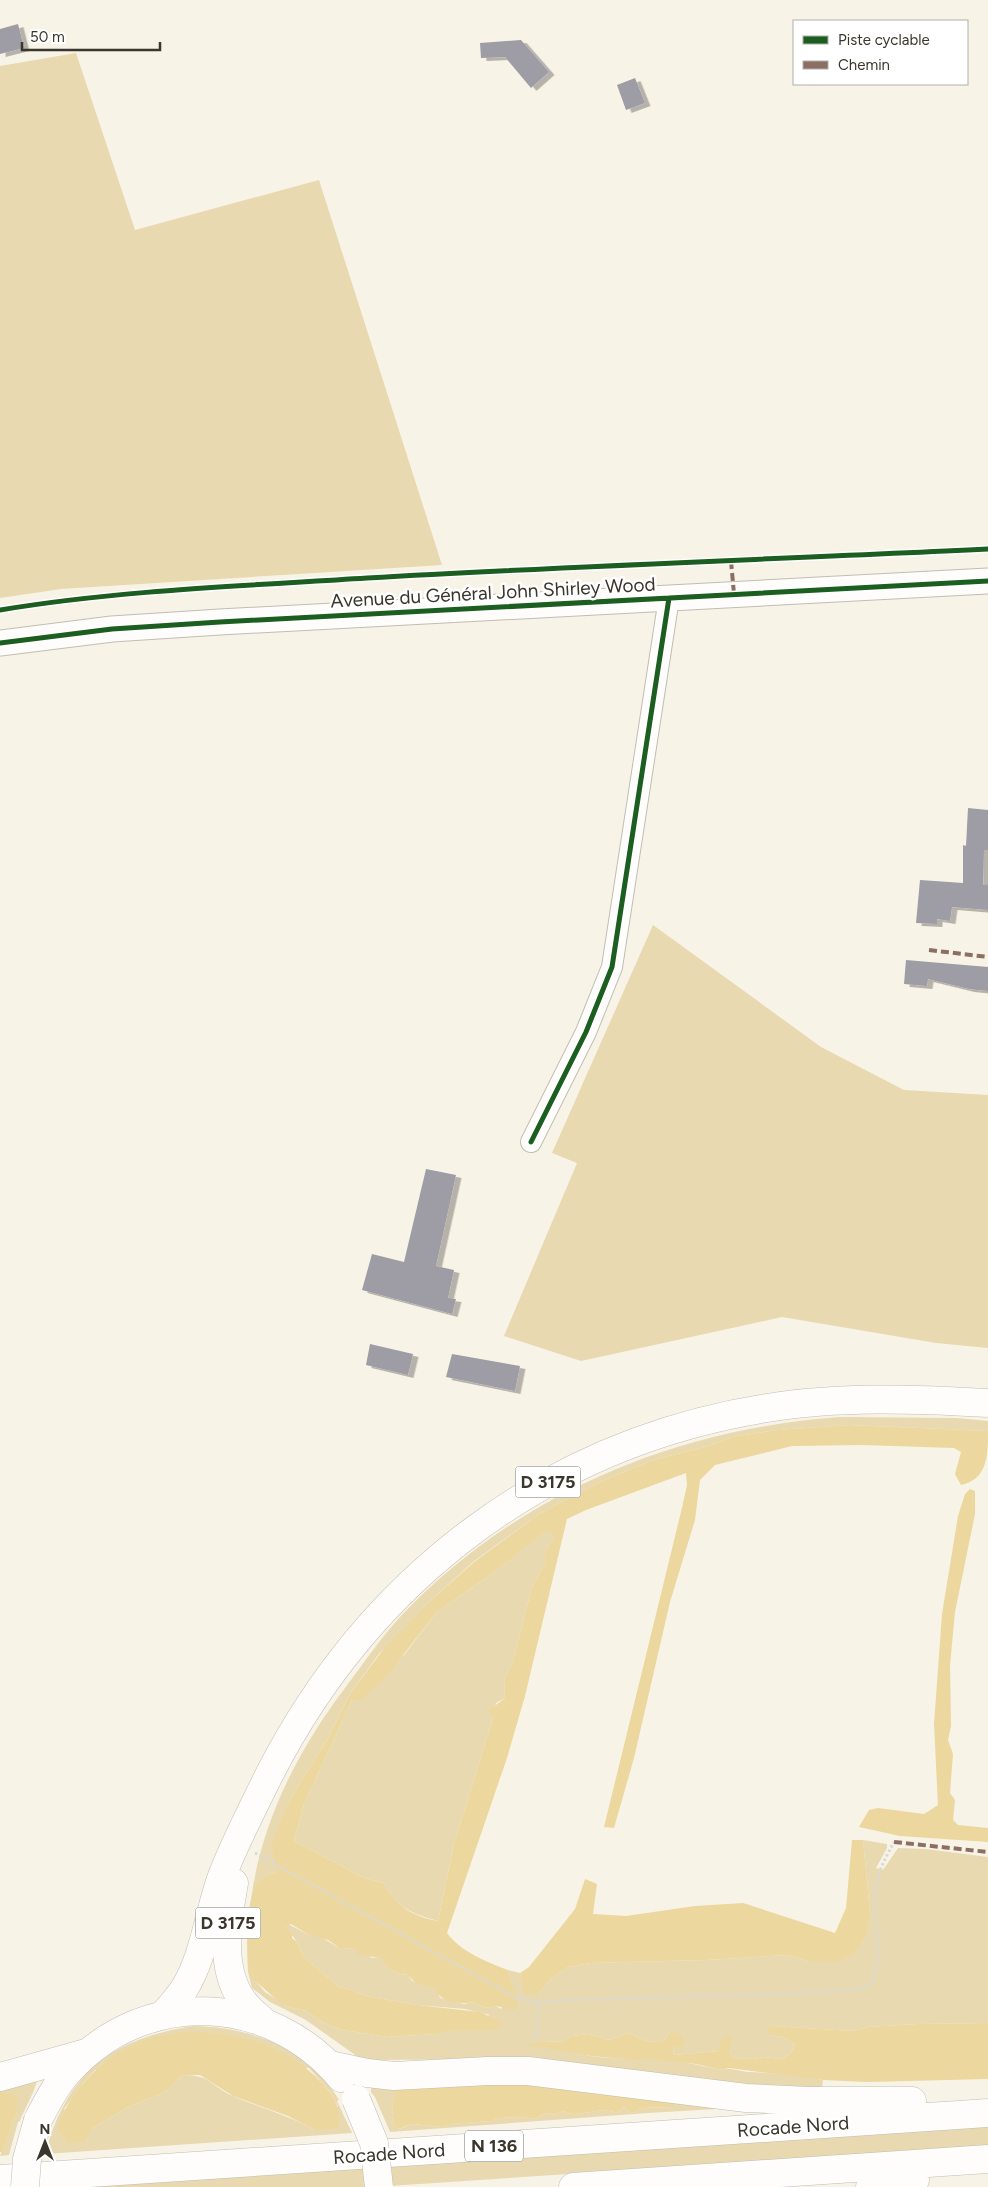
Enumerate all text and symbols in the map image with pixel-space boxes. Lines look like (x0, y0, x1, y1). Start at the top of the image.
scale bar (22, 20, 160, 52)
legend (793, 20, 968, 85)
text: 50 m (30, 28, 65, 46)
text: Piste cyclable (838, 31, 930, 49)
text: Chemin (838, 56, 890, 74)
street label: Avenue du Général John Shirley Wood (330, 572, 656, 613)
road number: D 3175 (516, 1466, 580, 1498)
road number: D 3175 (196, 1908, 260, 1939)
street label: Rocade Nord (736, 2111, 850, 2142)
north arrow (20, 2117, 70, 2167)
text: N (40, 2121, 50, 2138)
road number: N 136 (465, 2130, 523, 2162)
street label: Rocade Nord (332, 2138, 446, 2169)

